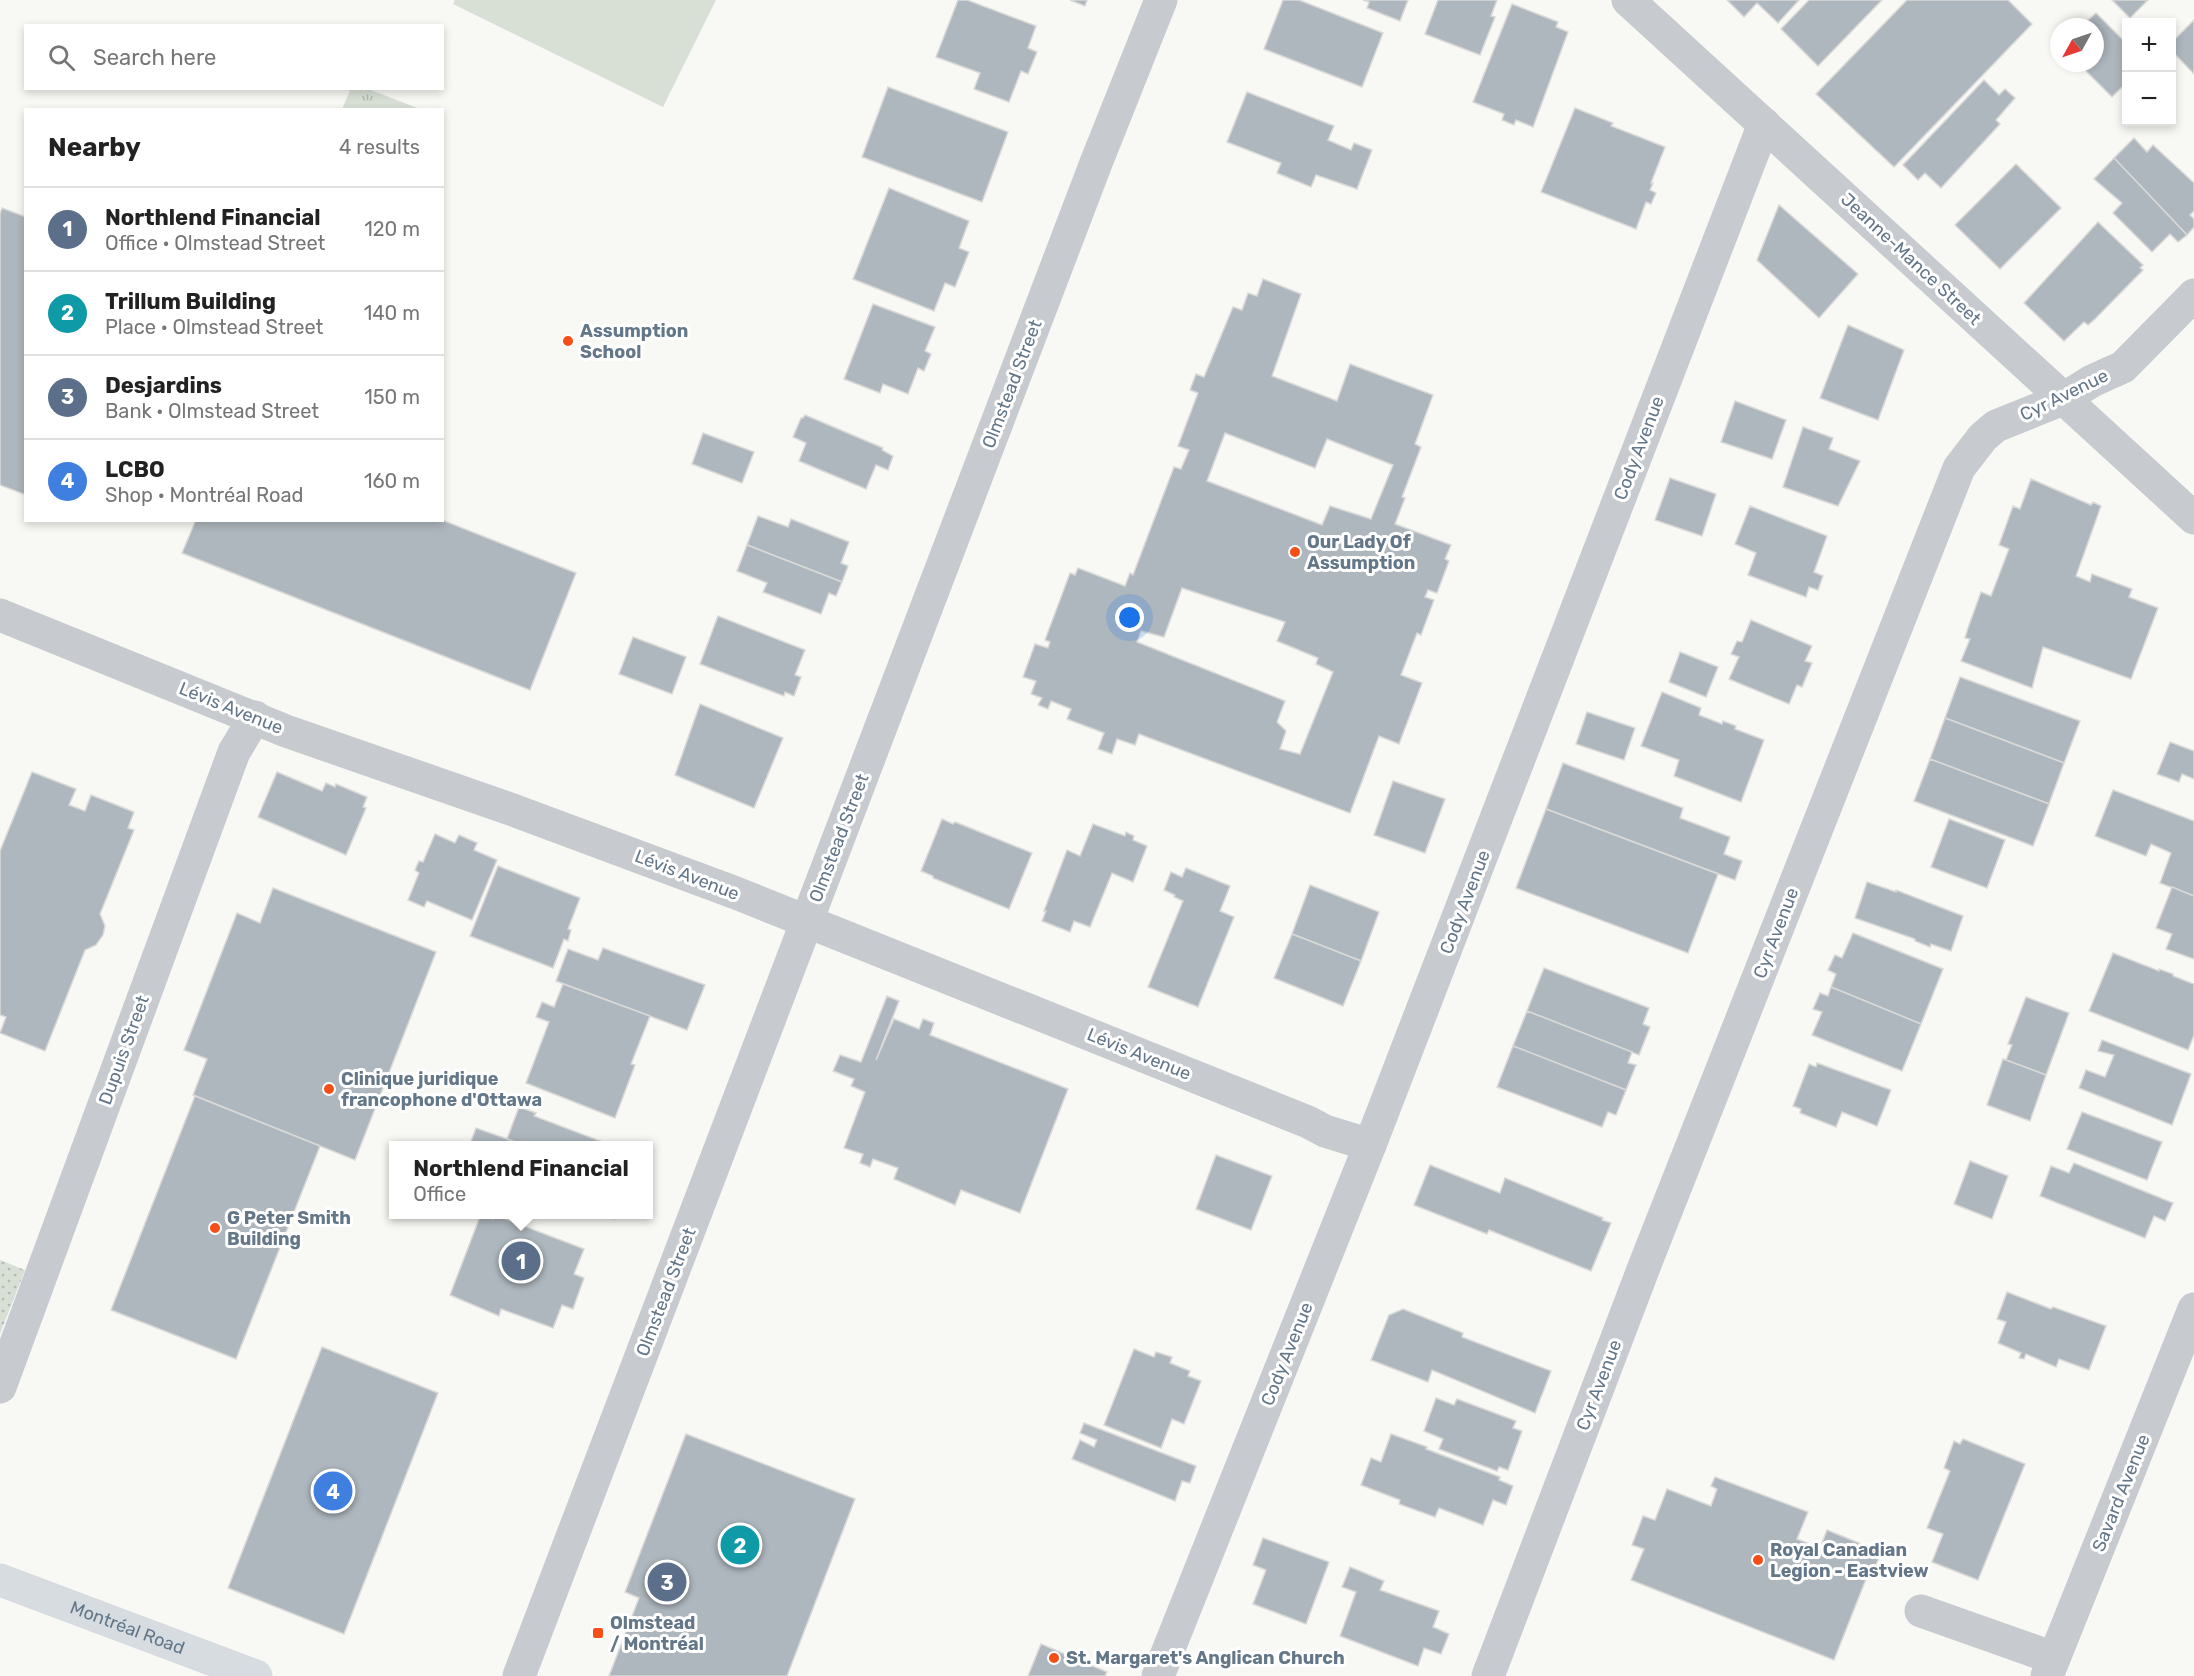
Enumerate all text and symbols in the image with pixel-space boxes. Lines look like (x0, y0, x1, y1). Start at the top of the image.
north arrow (2050, 18, 2104, 72)
map controls (2122, 18, 2176, 126)
button: + (2122, 18, 2176, 72)
search box (24, 24, 444, 90)
icon: search (45, 41, 78, 74)
text: Search here (93, 44, 216, 71)
button: − (2122, 72, 2176, 126)
text: Nearby (48, 132, 141, 163)
text: 4 results (339, 135, 420, 159)
street label: Jeanne-Mance Street (1836, 188, 1986, 330)
text: Northlend Financial (105, 204, 321, 231)
text: 1 (63, 217, 72, 241)
text: 120 m (364, 217, 420, 241)
text: Office · Olmstead Street (105, 231, 325, 255)
text: Trillum Building (105, 288, 276, 315)
text: 2 (61, 301, 74, 325)
text: 140 m (364, 301, 420, 325)
text: Place · Olmstead Street (105, 315, 323, 339)
street label: Olmstead Street (977, 317, 1047, 451)
place label: Assumption School (580, 320, 688, 363)
marker: Assumption School (561, 334, 575, 348)
street label: Cyr Avenue (2016, 364, 2112, 426)
text: Desjardins (105, 372, 222, 399)
text: 3 (61, 385, 74, 409)
text: 150 m (364, 385, 420, 409)
street label: Cody Avenue (1609, 393, 1669, 503)
text: Bank · Olmstead Street (105, 399, 319, 423)
text: LCBO (105, 456, 165, 483)
text: 4 (61, 469, 74, 493)
text: 160 m (364, 469, 420, 493)
text: Shop · Montréal Road (105, 483, 303, 507)
place label: Our Lady Of Assumption (1307, 531, 1415, 574)
marker: Our Lady Of Assumption (1288, 545, 1302, 559)
your location (1115, 603, 1144, 632)
street label: Lévis Avenue (176, 677, 286, 739)
street label: Olmstead Street (804, 771, 874, 905)
street label: Lévis Avenue (632, 845, 742, 905)
street label: Cody Avenue (1435, 847, 1495, 957)
street label: Cyr Avenue (1749, 885, 1803, 981)
street label: Dupuis Street (94, 992, 154, 1108)
street label: Lévis Avenue (1084, 1023, 1194, 1085)
place label: Clinique juridique francophone d'Ottawa (341, 1068, 542, 1111)
marker: Clinique juridique francophone d'Ottawa (322, 1082, 336, 1096)
popup (389, 1141, 653, 1219)
text: Northlend Financial (413, 1155, 629, 1182)
text: Office (413, 1182, 466, 1206)
place label: G Peter Smith Building (227, 1207, 351, 1250)
marker: G Peter Smith Building (208, 1221, 222, 1235)
street label: Olmstead Street (631, 1225, 701, 1359)
pin: 1 (502, 1238, 540, 1284)
street label: Cody Avenue (1256, 1299, 1318, 1409)
street label: Cyr Avenue (1572, 1337, 1626, 1433)
street label: Savard Avenue (2087, 1431, 2155, 1555)
pin: 4 (314, 1468, 352, 1514)
pin: 2 (720, 1522, 760, 1568)
place label: Royal Canadian Legion - Eastview (1770, 1539, 1929, 1582)
marker: Royal Canadian Legion - Eastview (1751, 1553, 1765, 1567)
pin: 3 (648, 1560, 686, 1604)
street label: Montréal Road (67, 1596, 188, 1659)
place label: Olmstead / Montréal (610, 1612, 704, 1655)
marker: Olmstead / Montréal (591, 1626, 605, 1640)
place label: St. Margaret's Anglican Church (1066, 1647, 1345, 1669)
marker: St. Margaret's Anglican Church (1047, 1651, 1061, 1665)

